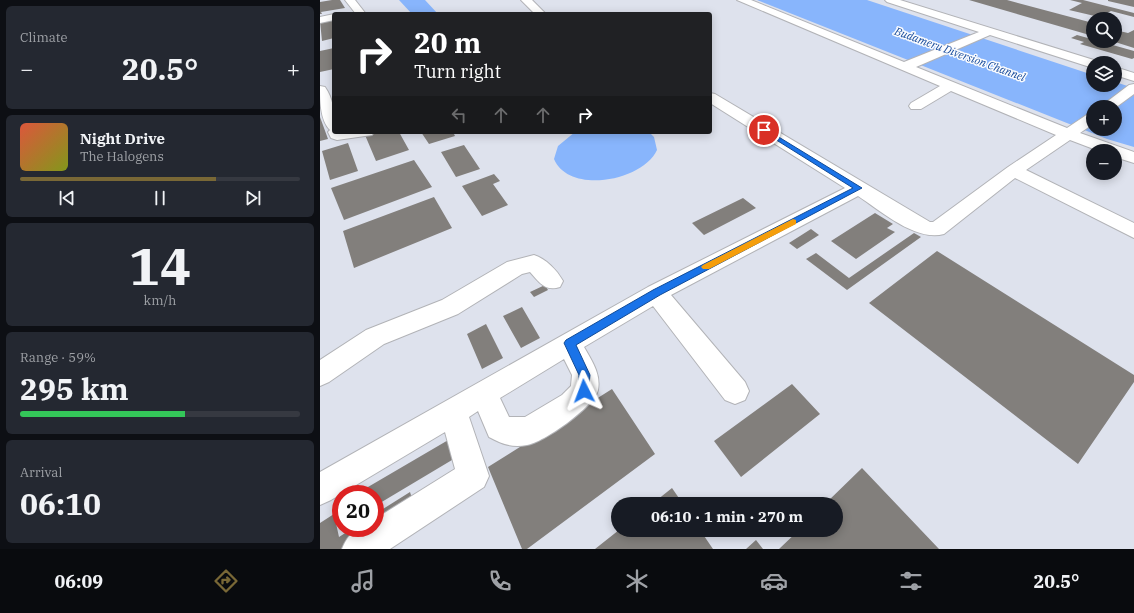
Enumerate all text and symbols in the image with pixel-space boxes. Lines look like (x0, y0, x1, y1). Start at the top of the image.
map controls (1086, 12, 1122, 180)
button: search (1086, 12, 1122, 48)
water label: Budameru Diversion Channel (892, 23, 1028, 85)
text: 20 m (414, 24, 481, 61)
icon: right (348, 28, 400, 80)
text: Climate (20, 29, 67, 46)
text: 20.5° (122, 49, 198, 88)
text: − (20, 54, 33, 83)
text: + (287, 54, 300, 83)
button: layers (1086, 56, 1122, 92)
text: Turn right (414, 60, 501, 83)
button: + (1086, 100, 1122, 136)
icon: left (448, 104, 470, 126)
icon: ahead (490, 104, 512, 126)
icon: ahead (532, 104, 554, 126)
icon: right (574, 104, 596, 126)
pin (747, 113, 781, 147)
icon: arrive (753, 119, 775, 141)
text: Night Drive (80, 129, 165, 148)
button: − (1086, 144, 1122, 180)
text: The Halogens (80, 148, 164, 165)
icon: previous (56, 187, 78, 209)
icon: pause (149, 187, 171, 209)
icon: next (242, 187, 264, 209)
text: 14 (129, 232, 191, 299)
text: km/h (144, 292, 176, 309)
text: Range · 59% (20, 349, 96, 366)
text: 295 km (20, 369, 129, 408)
position arrow (563, 370, 605, 412)
text: Arrival (20, 464, 62, 481)
text: 06:10 (20, 484, 101, 523)
speed limit sign: 20 (332, 485, 384, 537)
text: 06:10 · 1 min · 270 m (651, 507, 803, 526)
icon: directions (212, 567, 240, 595)
icon: music (349, 567, 377, 595)
icon: phone (486, 567, 514, 595)
icon: climate (623, 567, 651, 595)
icon: car (760, 567, 788, 595)
icon: filters (897, 567, 925, 595)
text: 06:09 (54, 570, 103, 593)
text: 20.5° (1034, 570, 1080, 593)

